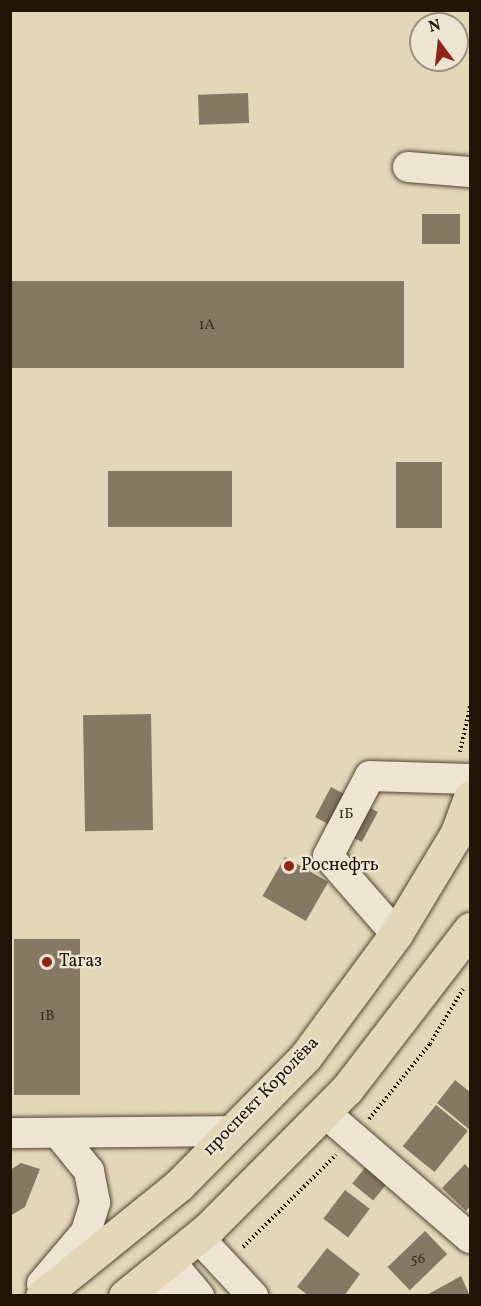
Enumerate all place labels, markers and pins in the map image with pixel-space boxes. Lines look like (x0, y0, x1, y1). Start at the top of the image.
place label: Роснефть (301, 855, 379, 877)
marker: Роснефть (282, 859, 296, 873)
place label: Тагаз (59, 951, 102, 973)
marker: Тагаз (40, 955, 54, 969)

